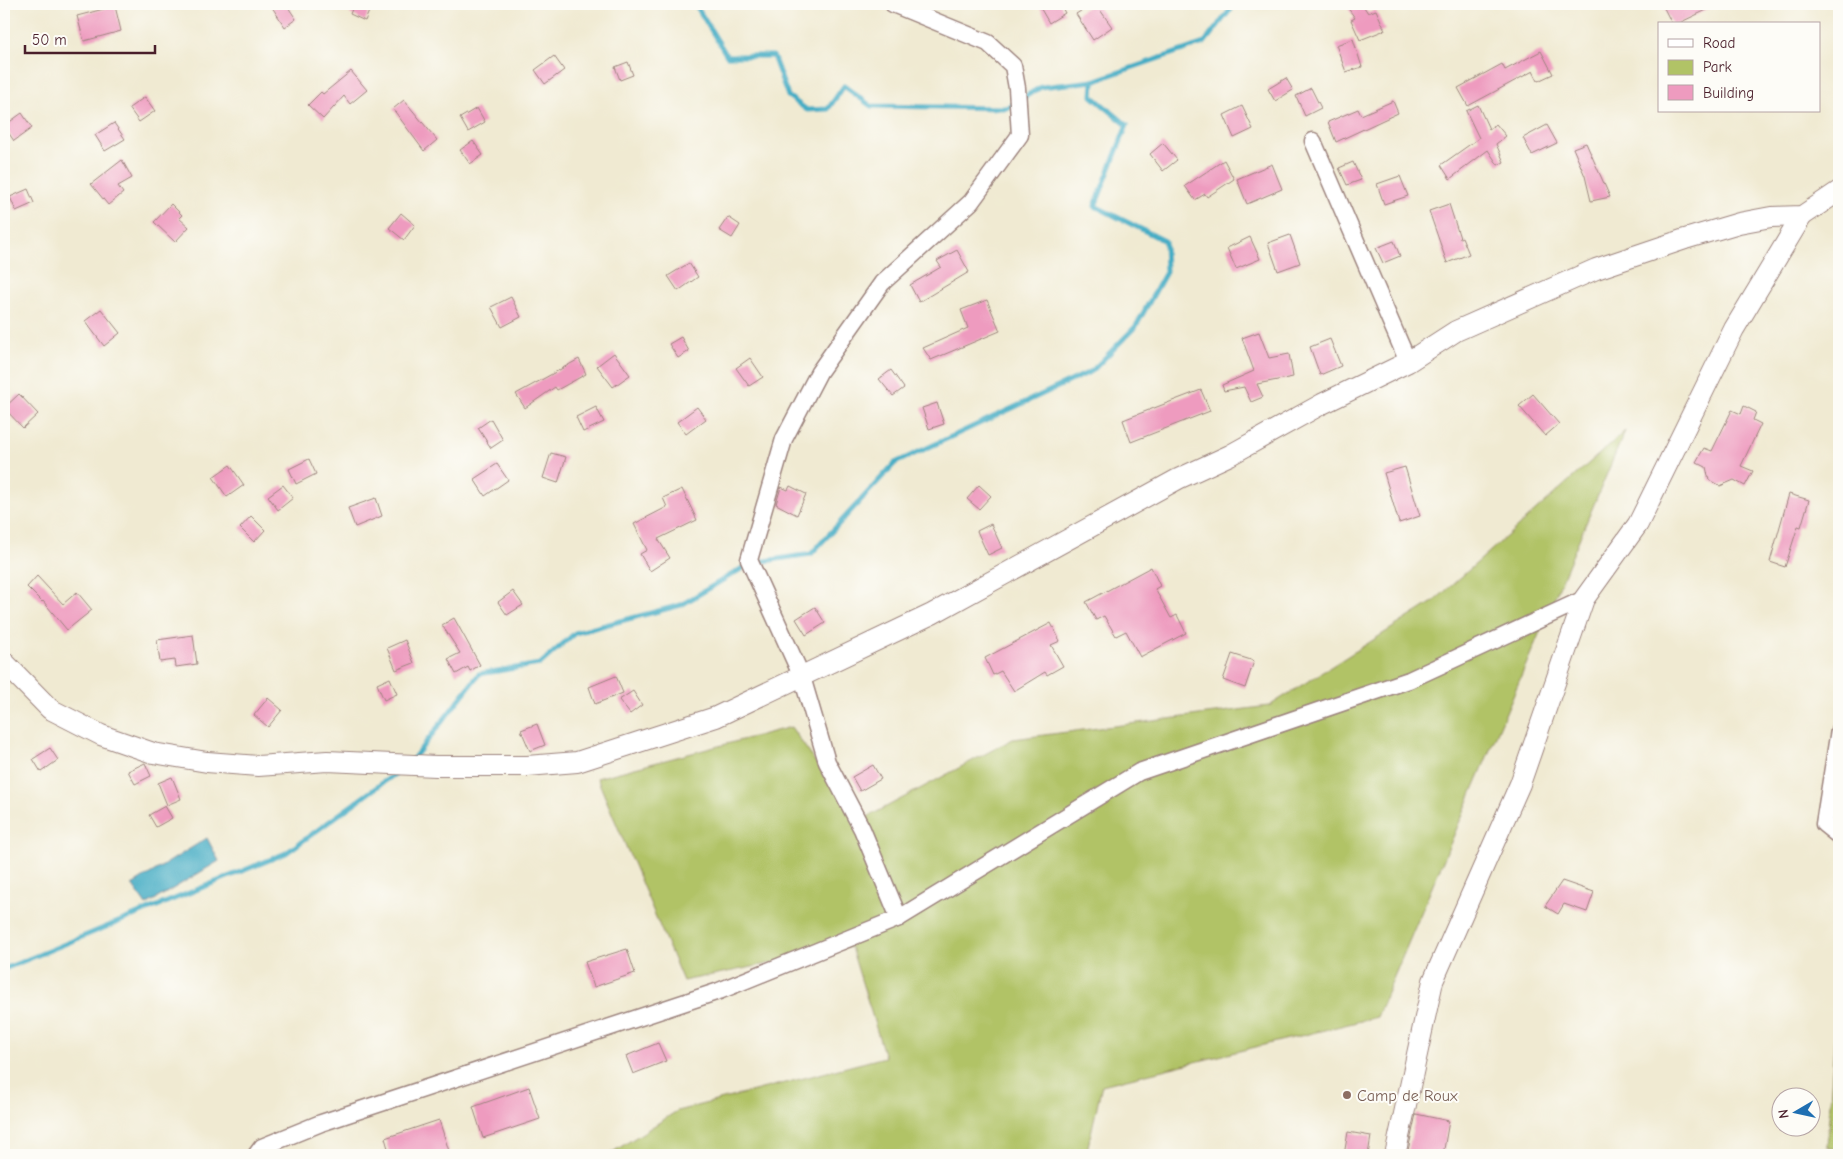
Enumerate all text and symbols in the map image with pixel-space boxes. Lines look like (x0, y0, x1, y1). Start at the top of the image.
scale bar (25, 22, 155, 54)
legend (1658, 22, 1820, 112)
text: 50 m (32, 31, 67, 49)
text: Road (1703, 34, 1735, 52)
text: Park (1703, 58, 1732, 76)
text: Building (1703, 84, 1754, 102)
north arrow (1770, 1086, 1820, 1136)
place label: Camp de Roux (1357, 1087, 1458, 1105)
marker: Camp de Roux (1341, 1089, 1353, 1101)
text: N (1775, 1108, 1793, 1120)

